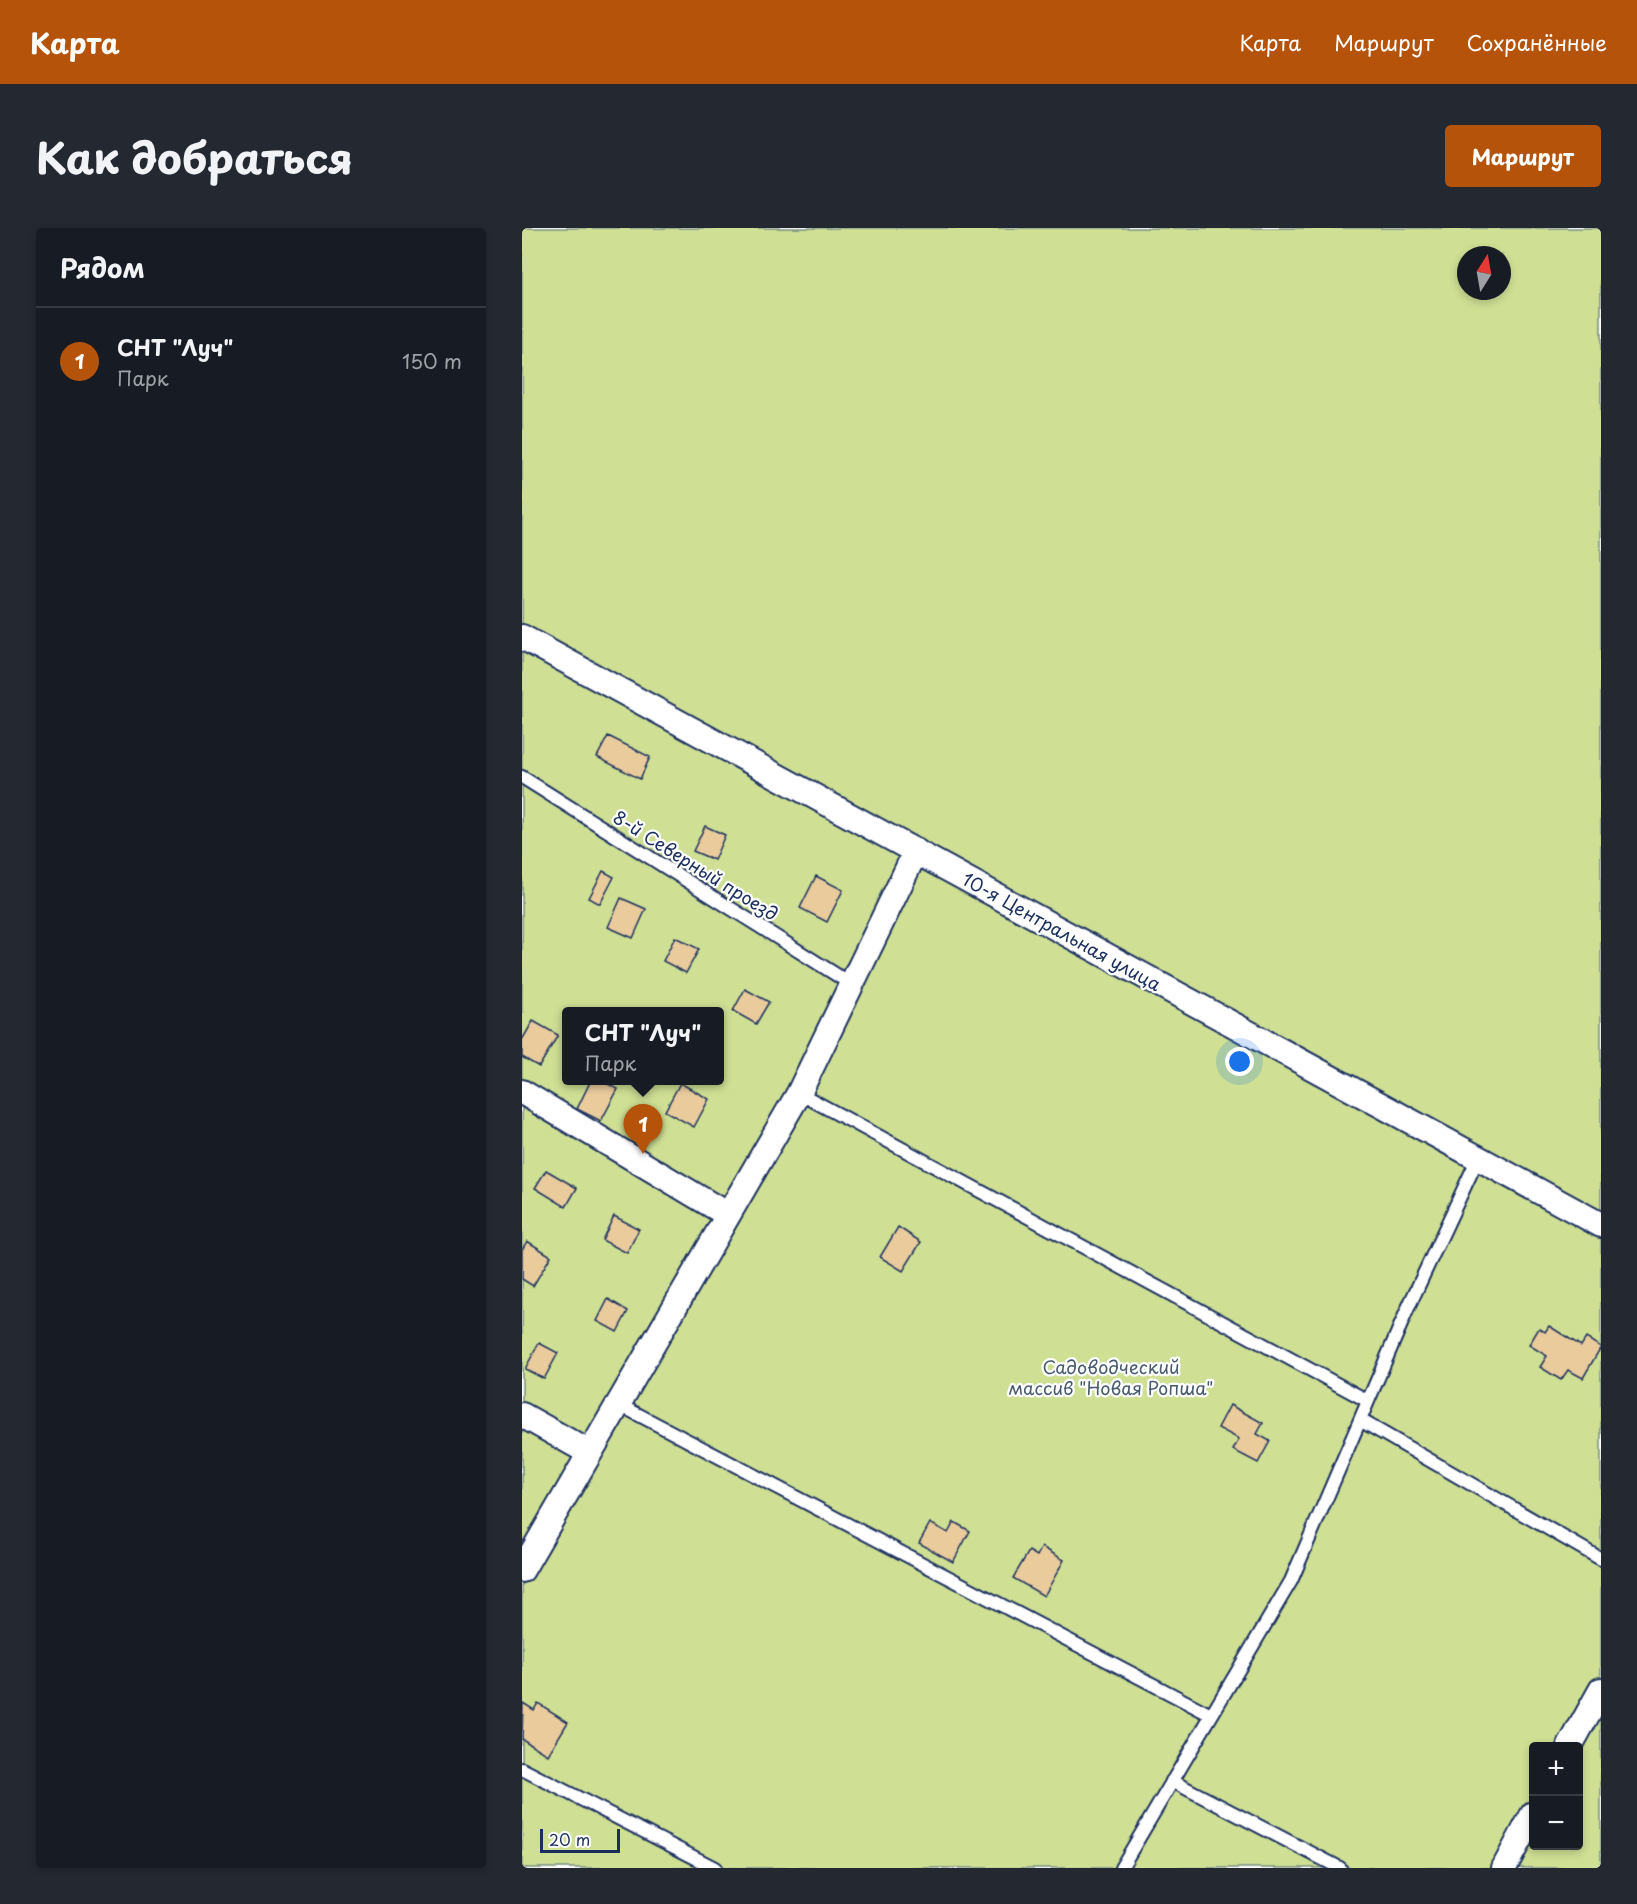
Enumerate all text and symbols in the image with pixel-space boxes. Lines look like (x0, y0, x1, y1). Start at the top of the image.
text: Карта (30, 21, 120, 64)
text: Карта (1240, 26, 1301, 58)
text: Маршрут (1334, 26, 1434, 58)
text: Сохранённые (1467, 26, 1607, 58)
text: Как добраться (36, 125, 353, 188)
button: Маршрут (1445, 125, 1601, 187)
north arrow (1457, 246, 1511, 300)
text: Рядом (60, 248, 145, 287)
text: СНТ "Луч" (117, 330, 233, 363)
text: 1 (75, 346, 84, 376)
text: 150 m (402, 346, 462, 376)
text: Парк (117, 363, 169, 393)
street label: 8-й Северный проезд (608, 803, 784, 927)
street label: 10-я Центральная улица (958, 865, 1167, 997)
popup (562, 1007, 724, 1085)
text: СНТ "Луч" (585, 1015, 701, 1048)
your location (1225, 1047, 1254, 1076)
text: Парк (585, 1048, 636, 1078)
pin: 1 (624, 1104, 662, 1154)
park label: Садоводческий массив "Новая Ропша" (1008, 1353, 1214, 1401)
map controls (1529, 1742, 1583, 1850)
button: + (1529, 1742, 1583, 1796)
button: − (1529, 1796, 1583, 1850)
scale bar (540, 1826, 620, 1854)
text: 20 m (549, 1827, 590, 1851)

